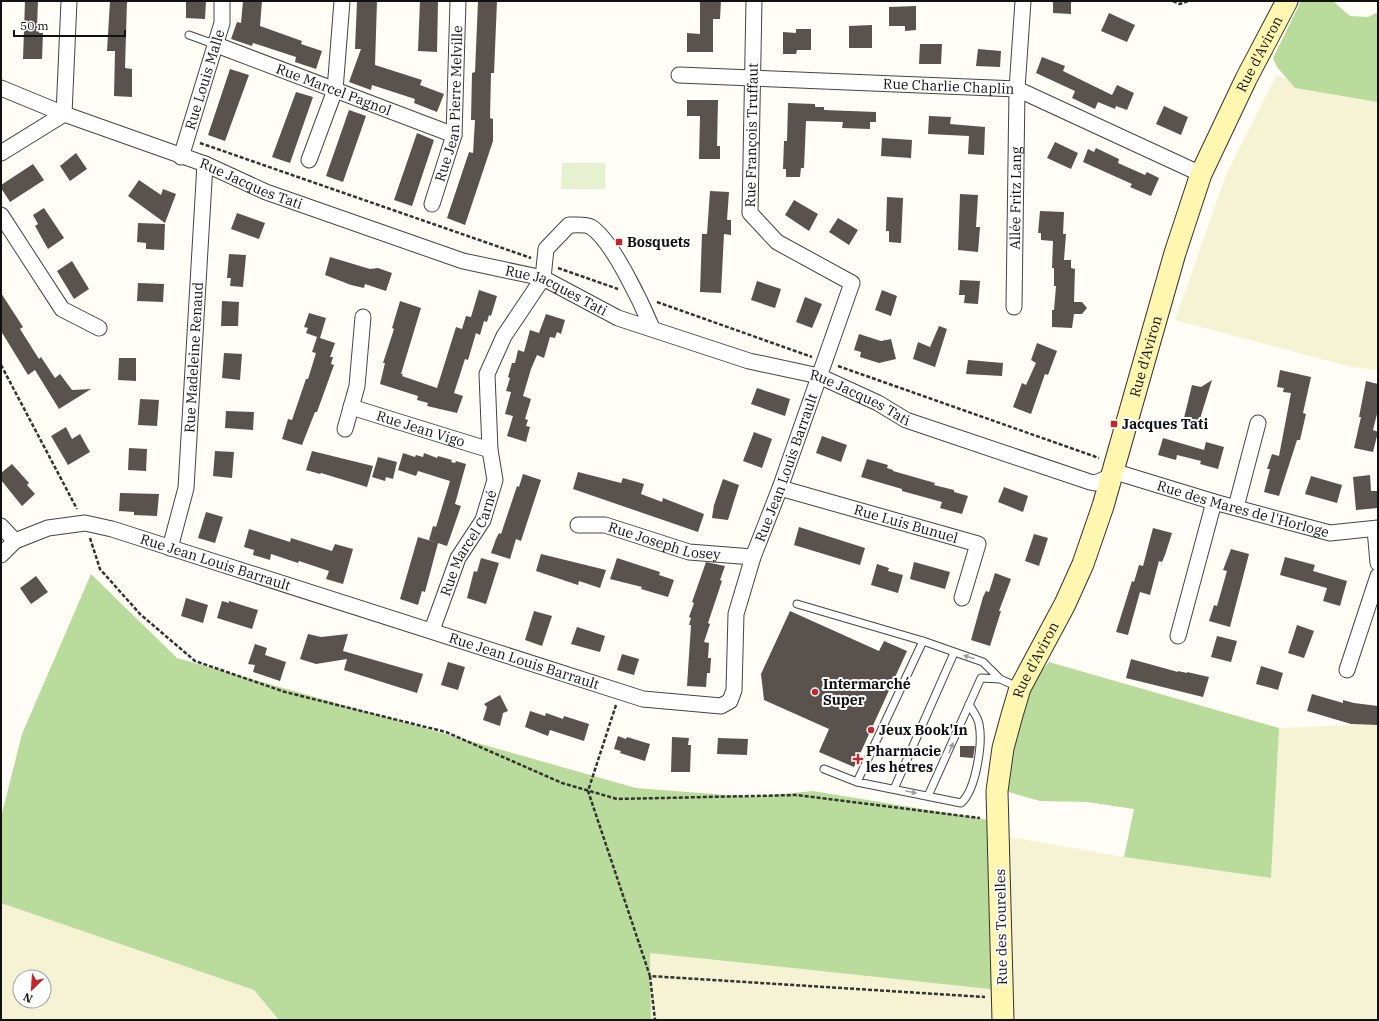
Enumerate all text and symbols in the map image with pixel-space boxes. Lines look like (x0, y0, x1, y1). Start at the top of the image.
scale bar (14, 12, 125, 38)
street label: Rue d'Aviron (1232, 13, 1287, 95)
text: 50 m (20, 18, 49, 33)
street label: Rue Jean Pierre Melville (431, 25, 466, 184)
street label: Rue Louis Malle (181, 27, 229, 132)
street label: Rue Marcel Pagnol (274, 59, 394, 119)
street label: Rue François Truffaut (741, 63, 762, 207)
street label: Rue Charlie Chaplin (883, 74, 1015, 98)
street label: Allée Fritz Lang (1006, 146, 1025, 250)
street label: Rue Jacques Tati (197, 154, 305, 213)
place label: Bosquets (627, 233, 690, 251)
marker: Bosquets (614, 237, 624, 247)
street label: Rue Jacques Tati (504, 261, 610, 320)
street label: Rue Madeleine Renaud (180, 281, 207, 433)
street label: Rue d'Aviron (1125, 314, 1166, 399)
street label: Rue Jacques Tati (808, 365, 912, 430)
street label: Rue Jean Louis Barrault (751, 391, 822, 544)
street label: Rue Jean Vigo (374, 406, 467, 451)
place label: Jacques Tati (1122, 415, 1208, 433)
marker: Jacques Tati (1109, 419, 1119, 429)
street label: Rue des Mares de l'Horloge (1155, 476, 1331, 541)
street label: Rue Marcel Carné (436, 488, 501, 598)
street label: Rue Luis Bunuel (852, 500, 960, 547)
street label: Rue Joseph Losey (606, 518, 722, 563)
street label: Rue Jean Louis Barrault (138, 530, 293, 595)
street label: Rue d'Aviron (1009, 619, 1063, 700)
street label: Rue Jean Louis Barrault (447, 628, 602, 693)
one-way arrow (962, 654, 974, 660)
place label: Intermarché Super (823, 675, 911, 709)
marker: Intermarché Super (810, 687, 820, 697)
place label: Jeux Book'In (879, 721, 968, 739)
marker: Jeux Book'In (866, 725, 876, 735)
one-way arrow (948, 741, 954, 753)
place label: Pharmacie les hetres (866, 742, 941, 776)
marker: Pharmacie les hetres (853, 754, 863, 764)
one-way arrow (905, 790, 917, 796)
street label: Rue des Tourelles (991, 869, 1011, 985)
north arrow (12, 969, 52, 1009)
text: N (21, 990, 35, 1006)

